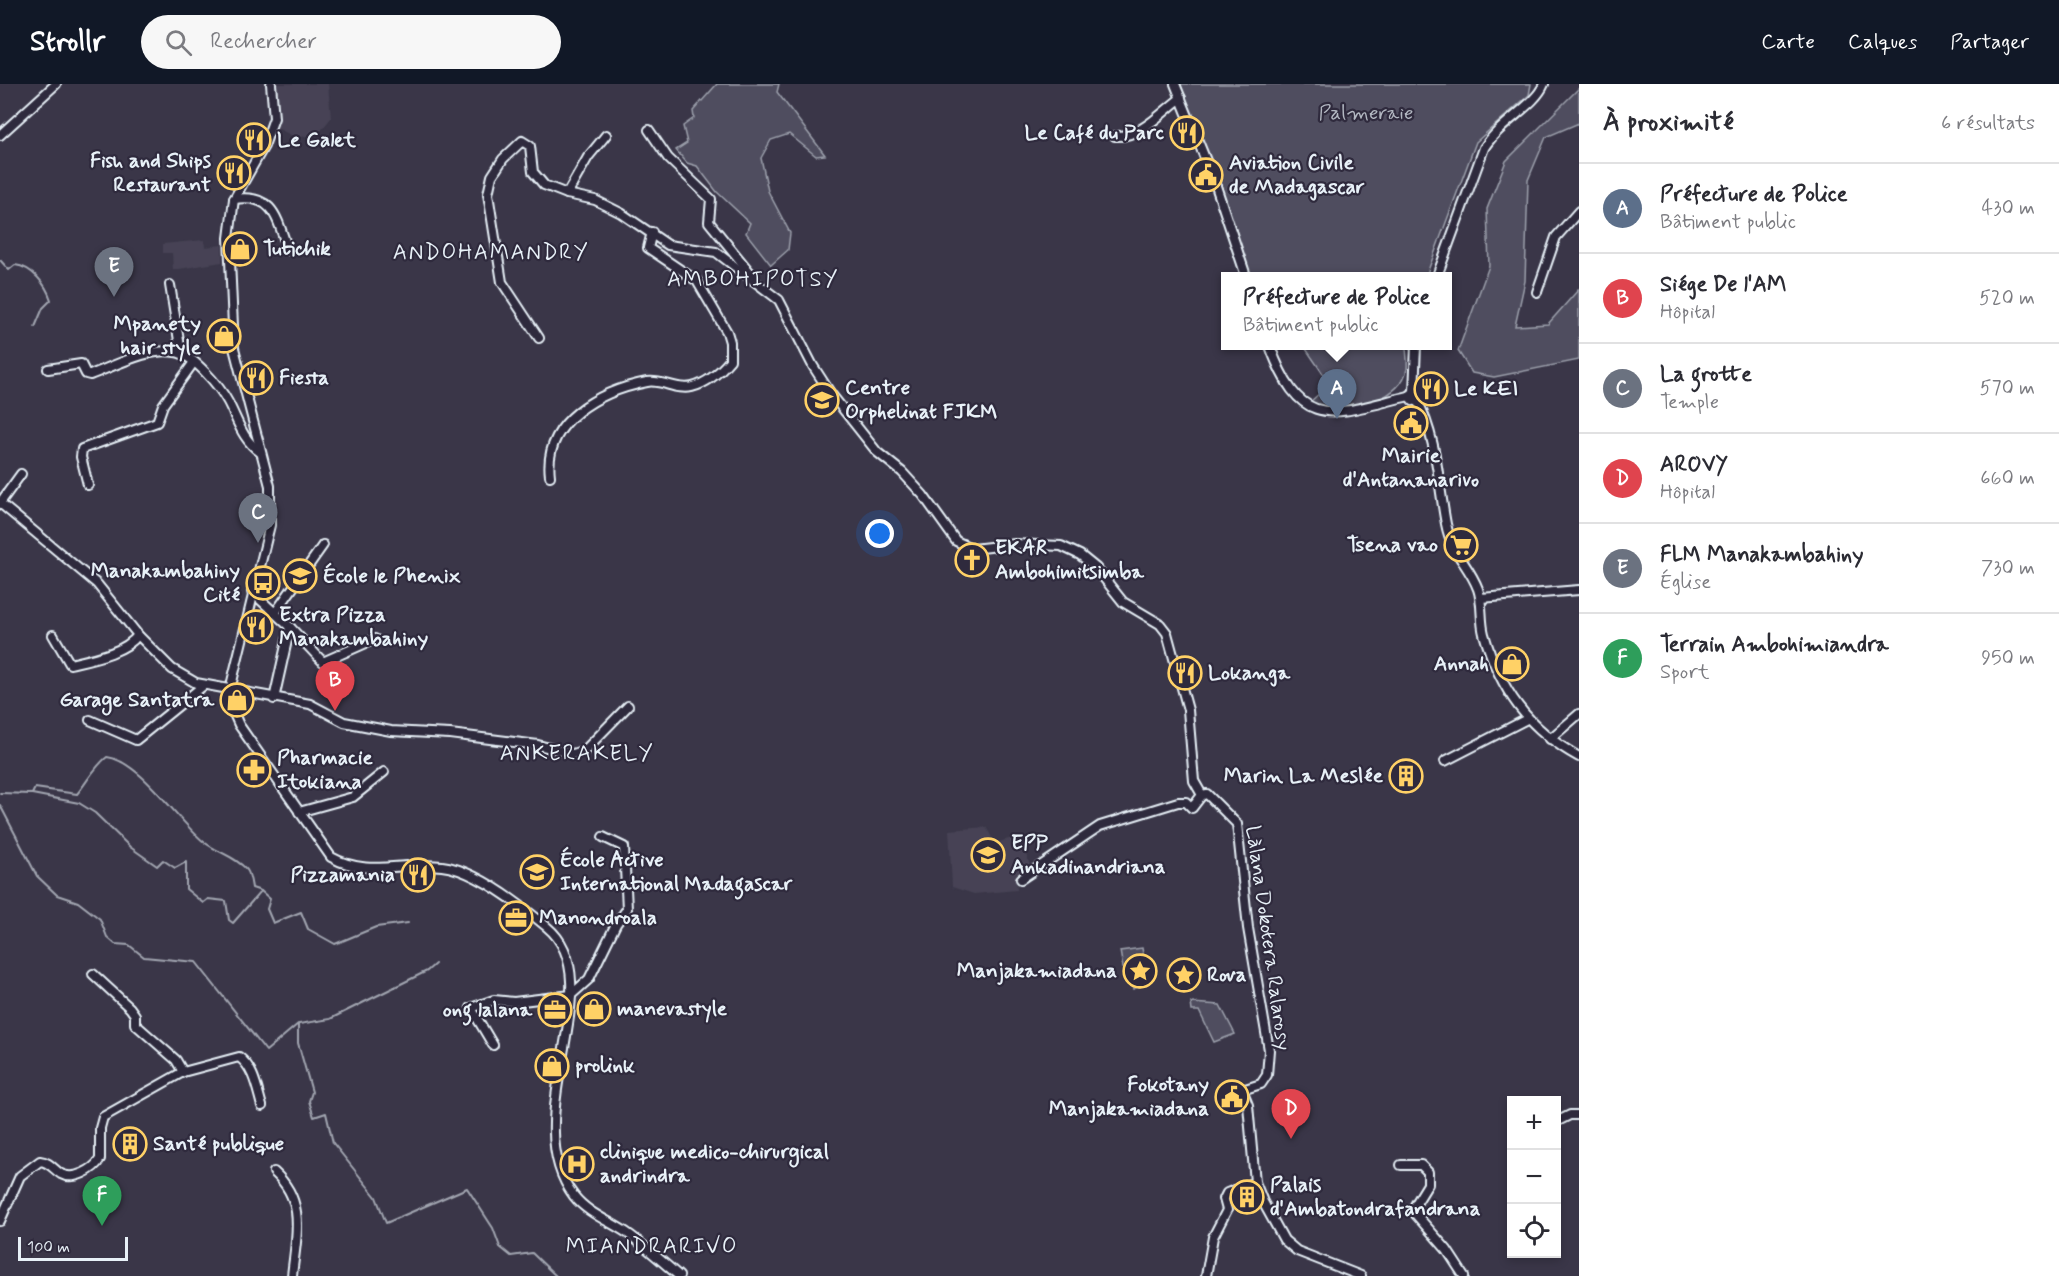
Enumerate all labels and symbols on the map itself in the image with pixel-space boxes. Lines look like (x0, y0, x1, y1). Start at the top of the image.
park label: Palmeraie (1318, 99, 1414, 127)
restaurant icon: Le Café du Parc (1169, 115, 1205, 151)
place label: Le Café du Parc (1024, 119, 1164, 147)
restaurant icon: Le Galet (236, 122, 272, 158)
place label: Le Galet (277, 126, 356, 154)
place label: Fish and Ships Restaurant (90, 147, 212, 199)
place label: Aviation Civile de Madagascar (1229, 149, 1365, 201)
restaurant icon: Fish and Ships Restaurant (216, 155, 252, 191)
public building icon: Aviation Civile de Madagascar (1188, 157, 1224, 193)
shop icon: Tutichik (222, 231, 258, 267)
place label: Tutichik (263, 235, 331, 263)
district label: ANDOHAMANDRY (393, 239, 589, 267)
pin: E (94, 248, 134, 297)
district label: AMBOHIPOTSY (667, 266, 839, 294)
place label: Mpanety hair style (114, 310, 202, 362)
shop icon: Mpanety hair style (206, 318, 242, 354)
restaurant icon: Fiesta (238, 360, 274, 396)
place label: Fiesta (279, 364, 329, 392)
pin: A (1318, 370, 1356, 419)
restaurant icon: Le KEI (1413, 371, 1449, 407)
place label: Centre Orphelinat FJKM (845, 374, 998, 426)
place label: Le KEI (1454, 375, 1518, 403)
school or university icon: Centre Orphelinat FJKM (804, 382, 840, 418)
public building icon: Mairie d'Antananarivo (1393, 405, 1429, 441)
place label: Mairie d'Antananarivo (1343, 442, 1479, 494)
pin: C (238, 494, 278, 543)
your location (865, 519, 894, 548)
supermarket icon: Tsena vao (1443, 527, 1479, 563)
place label: Tsena vao (1347, 531, 1438, 559)
place label: EKAR Ambohimitsimba (995, 534, 1145, 586)
church icon: EKAR Ambohimitsimba (954, 542, 990, 578)
place label: Manakambahiny Cité (91, 557, 241, 609)
school or university icon: École le Phenix (282, 558, 318, 594)
place label: École le Phenix (323, 562, 462, 590)
bus stop icon: Manakambahiny Cité (245, 565, 281, 601)
place label: Extra Pizza Manakambahiny (279, 601, 429, 653)
restaurant icon: Extra Pizza Manakambahiny (238, 609, 274, 645)
shop icon: Annah (1494, 646, 1530, 682)
place label: Annah (1434, 650, 1489, 678)
restaurant icon: Lokanga (1167, 655, 1203, 691)
place label: Lokanga (1208, 659, 1291, 687)
pin: B (316, 662, 354, 711)
shop icon: Garage Santatra (219, 682, 255, 718)
place label: Garage Santatra (59, 686, 215, 716)
district label: ANKERAKELY (500, 740, 654, 768)
place label: Pharmacie Itokiana (277, 744, 374, 796)
pharmacy icon: Pharmacie Itokiana (236, 752, 272, 788)
building icon: Marin La Meslée (1388, 758, 1424, 794)
place label: Marin La Meslée (1224, 762, 1384, 790)
street label: Làlana Dokotera Ralarosy (1238, 824, 1298, 1052)
place label: EPP Ankadinandriana (1011, 829, 1166, 881)
school or university icon: EPP Ankadinandriana (970, 837, 1006, 873)
place label: École Active International Madagascar (560, 846, 793, 900)
school or university icon: École Active International Madagascar (519, 854, 555, 890)
restaurant icon: Pizzamania (400, 857, 436, 893)
place label: Pizzamania (290, 861, 395, 889)
office icon: Manondroala (498, 900, 534, 936)
place label: Manondroala (539, 904, 657, 932)
place icon: Manjakamiadana (1122, 953, 1158, 989)
place label: Manjakamiadana (957, 957, 1117, 985)
place icon: Rova (1166, 957, 1202, 993)
place label: Rova (1207, 961, 1247, 989)
shop icon: manevastyle (576, 991, 612, 1027)
office icon: ong lalana (537, 992, 573, 1028)
place label: manevastyle (617, 995, 728, 1023)
place label: ong lalana (443, 996, 533, 1026)
shop icon: prolink (534, 1048, 570, 1084)
place label: prolink (575, 1052, 635, 1080)
place label: Fokotany Manjakamiadana (1049, 1071, 1209, 1123)
public building icon: Fokotany Manjakamiadana (1214, 1079, 1250, 1115)
pin: D (1272, 1090, 1310, 1139)
building icon: Santé publique (112, 1126, 148, 1162)
place label: Santé publique (153, 1130, 284, 1158)
place label: clinique medico-chirurgical andrindra (600, 1138, 829, 1190)
hospital icon: clinique medico-chirurgical andrindra (559, 1146, 595, 1182)
place label: Palais d'Ambatondrafandrana (1270, 1171, 1481, 1223)
pin: F (82, 1176, 122, 1226)
building icon: Palais d'Ambatondrafandrana (1229, 1179, 1265, 1215)
district label: MIANDRARIVO (566, 1233, 738, 1261)
scale bar (18, 1234, 128, 1262)

